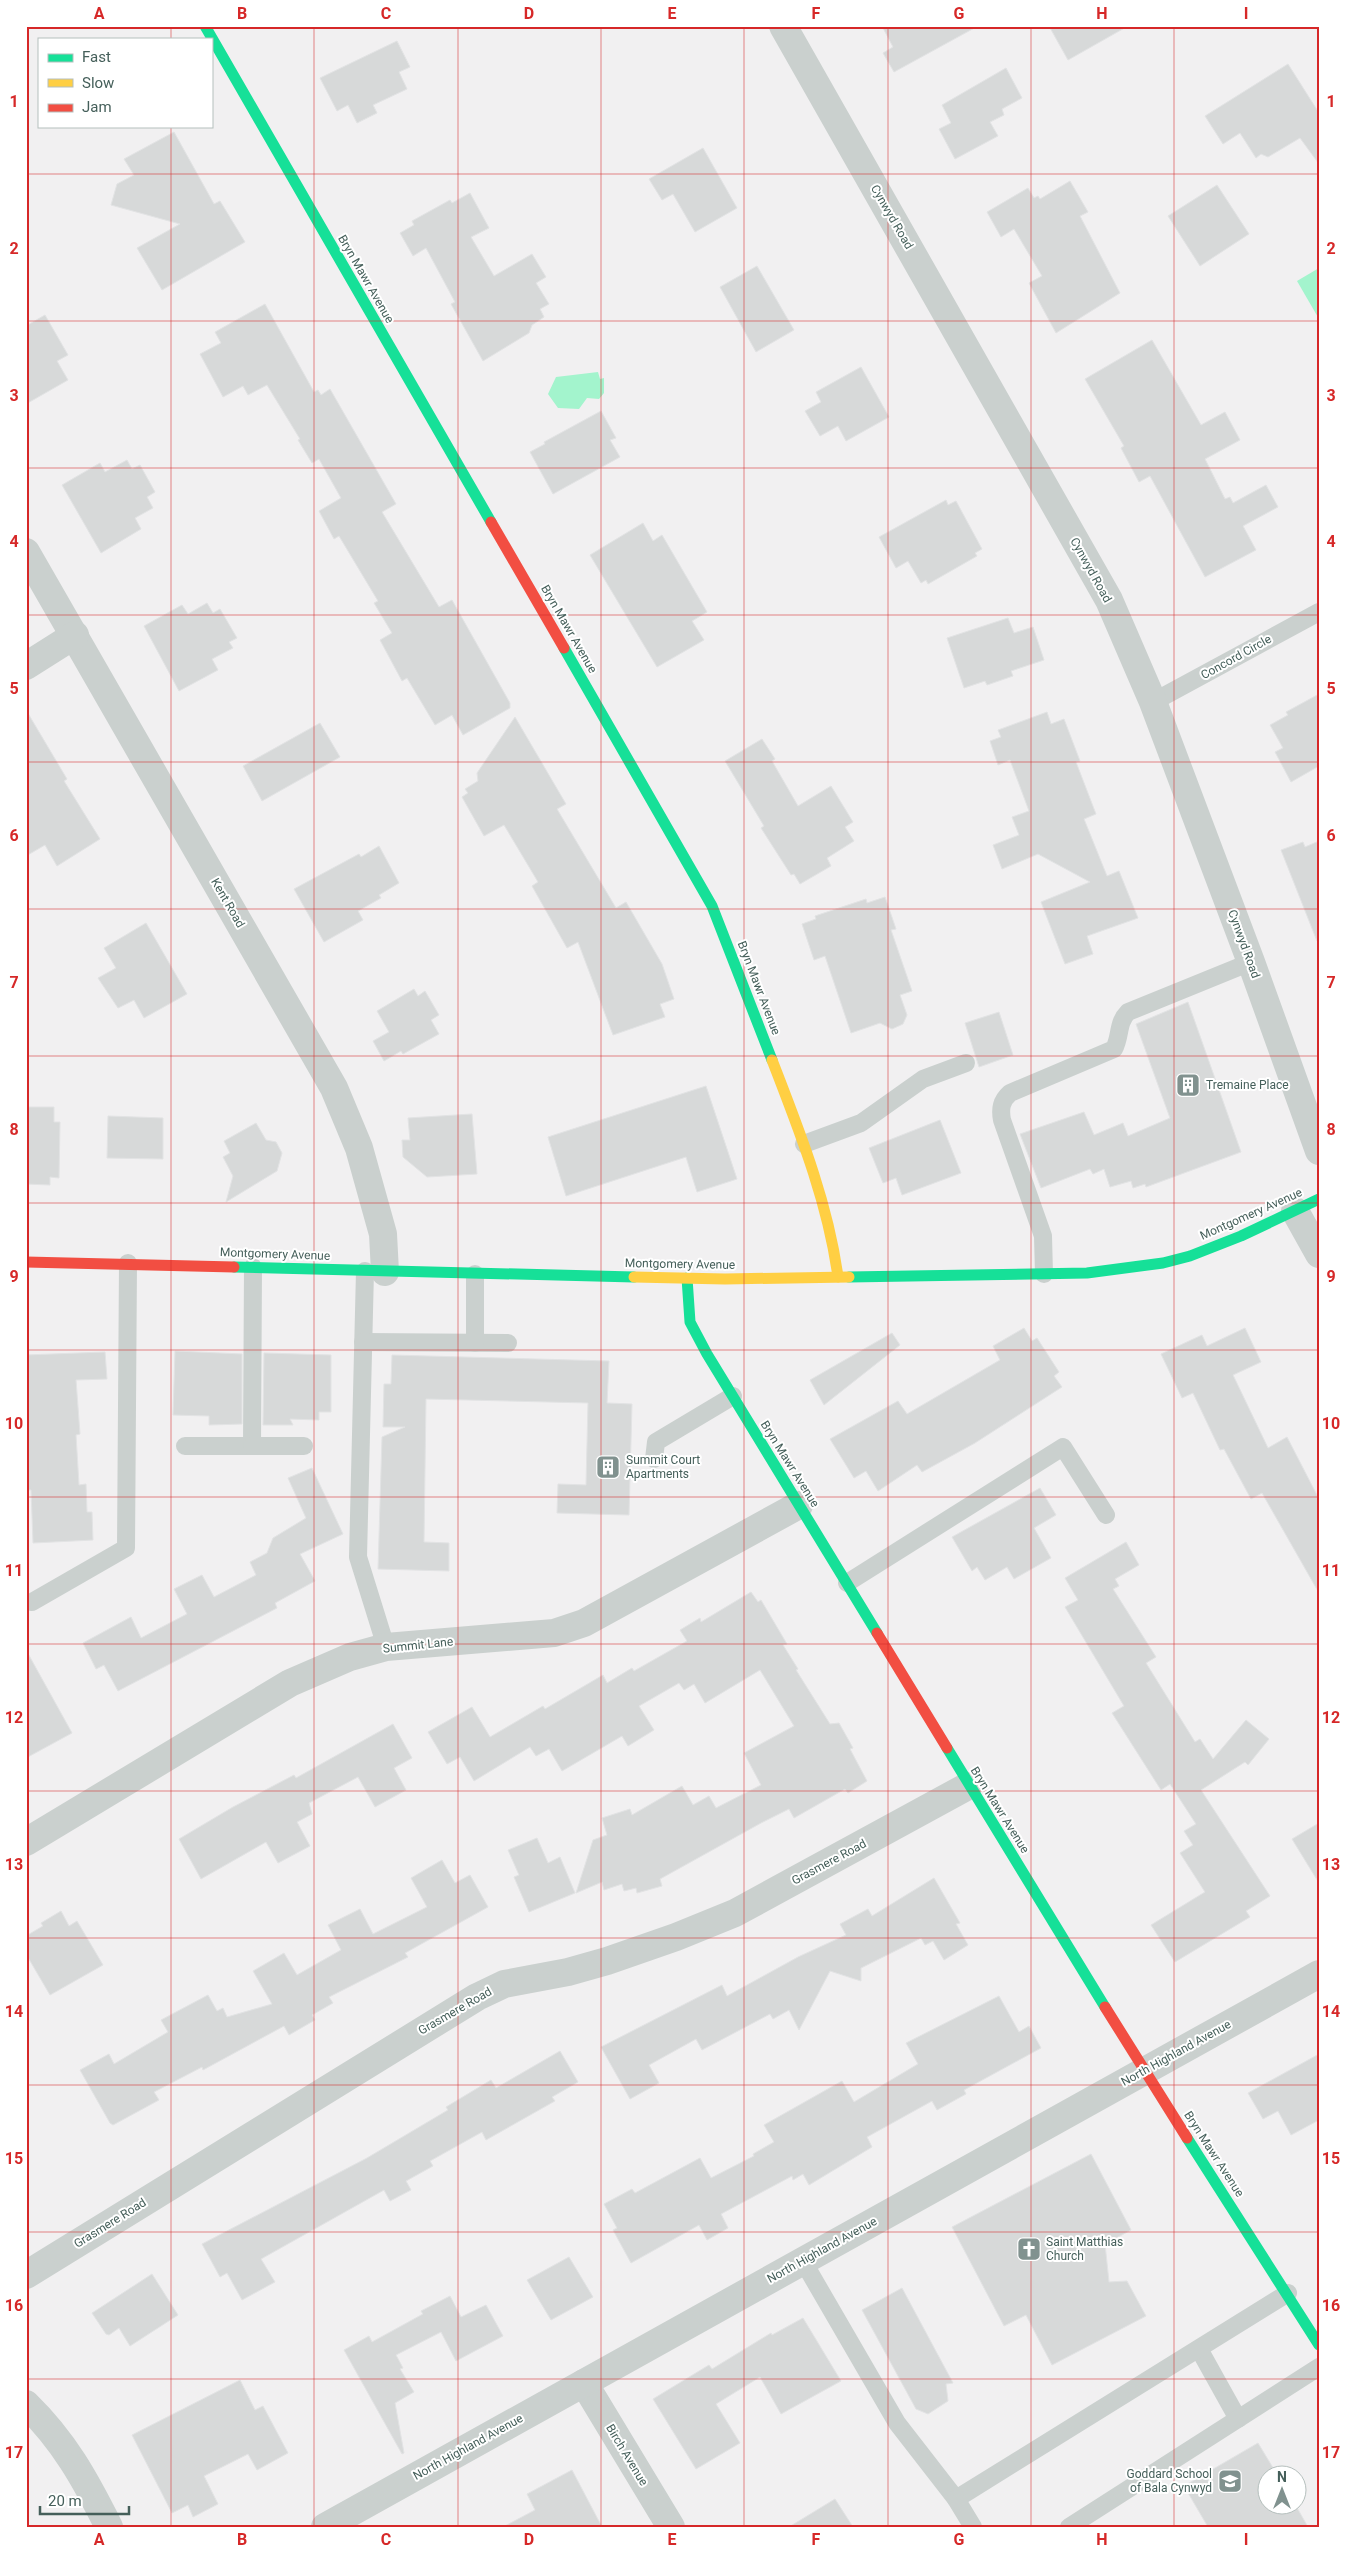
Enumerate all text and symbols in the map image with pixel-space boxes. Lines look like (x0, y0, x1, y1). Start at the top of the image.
text: A (94, 4, 105, 23)
text: B (237, 4, 247, 23)
text: C (381, 4, 391, 23)
text: D (524, 4, 534, 23)
text: E (668, 4, 677, 23)
text: F (812, 4, 821, 23)
text: G (954, 4, 965, 23)
text: H (1096, 4, 1108, 23)
text: I (1244, 4, 1248, 23)
legend (38, 38, 212, 128)
text: Fast (82, 48, 111, 66)
text: Slow (82, 74, 114, 92)
text: 1 (9, 92, 19, 111)
text: 1 (1326, 92, 1336, 111)
text: Jam (82, 98, 112, 116)
street label: Cynwyd Road (868, 182, 916, 252)
street label: Bryn Mawr Avenue (335, 233, 397, 325)
text: 2 (9, 239, 19, 258)
text: 2 (1326, 239, 1336, 258)
text: 3 (9, 386, 19, 405)
text: 3 (1326, 386, 1336, 405)
text: 4 (9, 532, 19, 551)
text: 4 (1326, 532, 1336, 551)
street label: Cynwyd Road (1067, 535, 1115, 605)
street label: Bryn Mawr Avenue (538, 583, 600, 675)
street label: Concord Circle (1198, 632, 1274, 682)
text: 5 (9, 679, 19, 698)
text: 5 (1326, 679, 1336, 698)
text: 6 (9, 826, 19, 845)
text: 6 (1326, 826, 1336, 845)
street label: Kent Road (208, 876, 248, 930)
street label: Cynwyd Road (1225, 908, 1263, 980)
street label: Bryn Mawr Avenue (735, 939, 783, 1037)
text: 7 (9, 973, 19, 992)
text: 7 (1326, 973, 1336, 992)
building icon: Tremaine Place (1175, 1072, 1201, 1098)
place label: Tremaine Place (1206, 1078, 1289, 1092)
text: 8 (9, 1120, 19, 1139)
text: 8 (1326, 1120, 1336, 1139)
street label: Montgomery Avenue (1198, 1185, 1304, 1243)
street label: Montgomery Avenue (220, 1245, 330, 1263)
street label: Montgomery Avenue (625, 1256, 735, 1272)
text: 9 (9, 1267, 19, 1286)
text: 9 (1326, 1267, 1336, 1286)
text: 10 (5, 1414, 23, 1433)
text: 10 (1322, 1414, 1340, 1433)
street label: Bryn Mawr Avenue (758, 1418, 822, 1510)
place label: Summit Court Apartments (626, 1453, 700, 1481)
building icon: Summit Court Apartments (595, 1454, 621, 1480)
text: 11 (5, 1561, 23, 1580)
text: 11 (1322, 1561, 1340, 1580)
street label: Summit Lane (382, 1634, 454, 1656)
text: 12 (5, 1708, 23, 1727)
text: 12 (1322, 1708, 1340, 1727)
street label: Bryn Mawr Avenue (968, 1764, 1032, 1856)
street label: Grasmere Road (789, 1836, 869, 1888)
text: 13 (5, 1855, 23, 1874)
text: 13 (1322, 1855, 1340, 1874)
street label: Grasmere Road (416, 1984, 494, 2038)
text: 14 (5, 2002, 23, 2021)
text: 14 (1322, 2002, 1340, 2021)
street label: North Highland Avenue (1119, 2017, 1233, 2089)
street label: Bryn Mawr Avenue (1181, 2109, 1247, 2199)
text: 15 (5, 2149, 23, 2168)
text: 15 (1322, 2149, 1340, 2168)
street label: Grasmere Road (71, 2195, 149, 2251)
street label: North Highland Avenue (765, 2214, 879, 2286)
place label: Saint Matthias Church (1046, 2235, 1123, 2263)
church icon: Saint Matthias Church (1016, 2236, 1042, 2262)
text: 16 (5, 2296, 23, 2315)
text: 16 (1322, 2296, 1340, 2315)
street label: North Highland Avenue (411, 2411, 525, 2483)
street label: Birch Avenue (603, 2422, 651, 2488)
text: 17 (5, 2443, 23, 2462)
text: 17 (1322, 2443, 1340, 2462)
north arrow (1258, 2466, 1308, 2516)
place label: Goddard School of Bala Cynwyd (1127, 2467, 1212, 2495)
school or university icon: Goddard School of Bala Cynwyd (1217, 2468, 1243, 2494)
text: N (1277, 2469, 1287, 2485)
scale bar (40, 2483, 129, 2515)
text: 20 m (48, 2492, 82, 2510)
text: A (94, 2530, 105, 2549)
text: B (237, 2530, 247, 2549)
text: C (381, 2530, 391, 2549)
text: D (524, 2530, 534, 2549)
text: E (668, 2530, 677, 2549)
text: F (812, 2530, 821, 2549)
text: G (954, 2530, 965, 2549)
text: H (1096, 2530, 1108, 2549)
text: I (1244, 2530, 1248, 2549)

